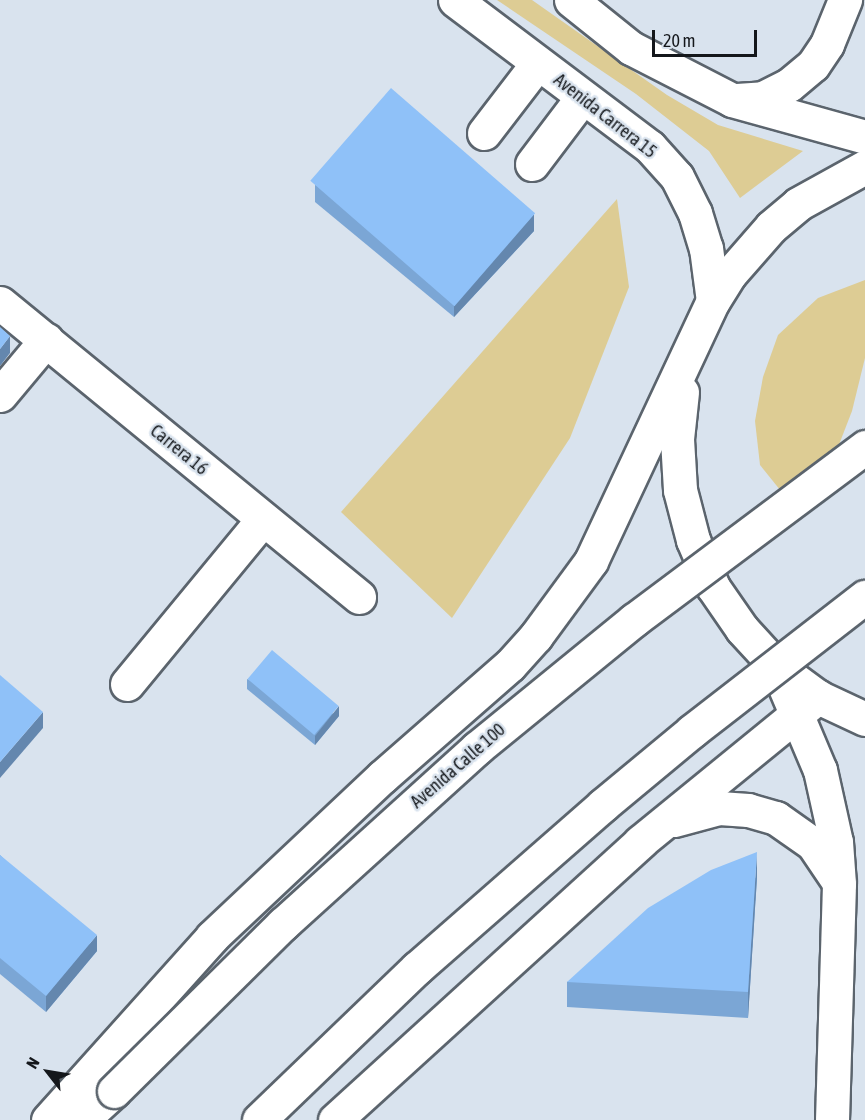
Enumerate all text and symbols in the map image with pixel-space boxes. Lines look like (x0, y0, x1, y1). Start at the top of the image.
scale bar (655, 18, 760, 56)
text: 20 m (663, 30, 695, 51)
street label: Avenida Carrera 15 (549, 69, 661, 163)
street label: Carrera 16 (146, 420, 212, 480)
street label: Avenida Calle 100 (406, 719, 510, 813)
north arrow (18, 1042, 78, 1102)
text: N (22, 1054, 43, 1071)

